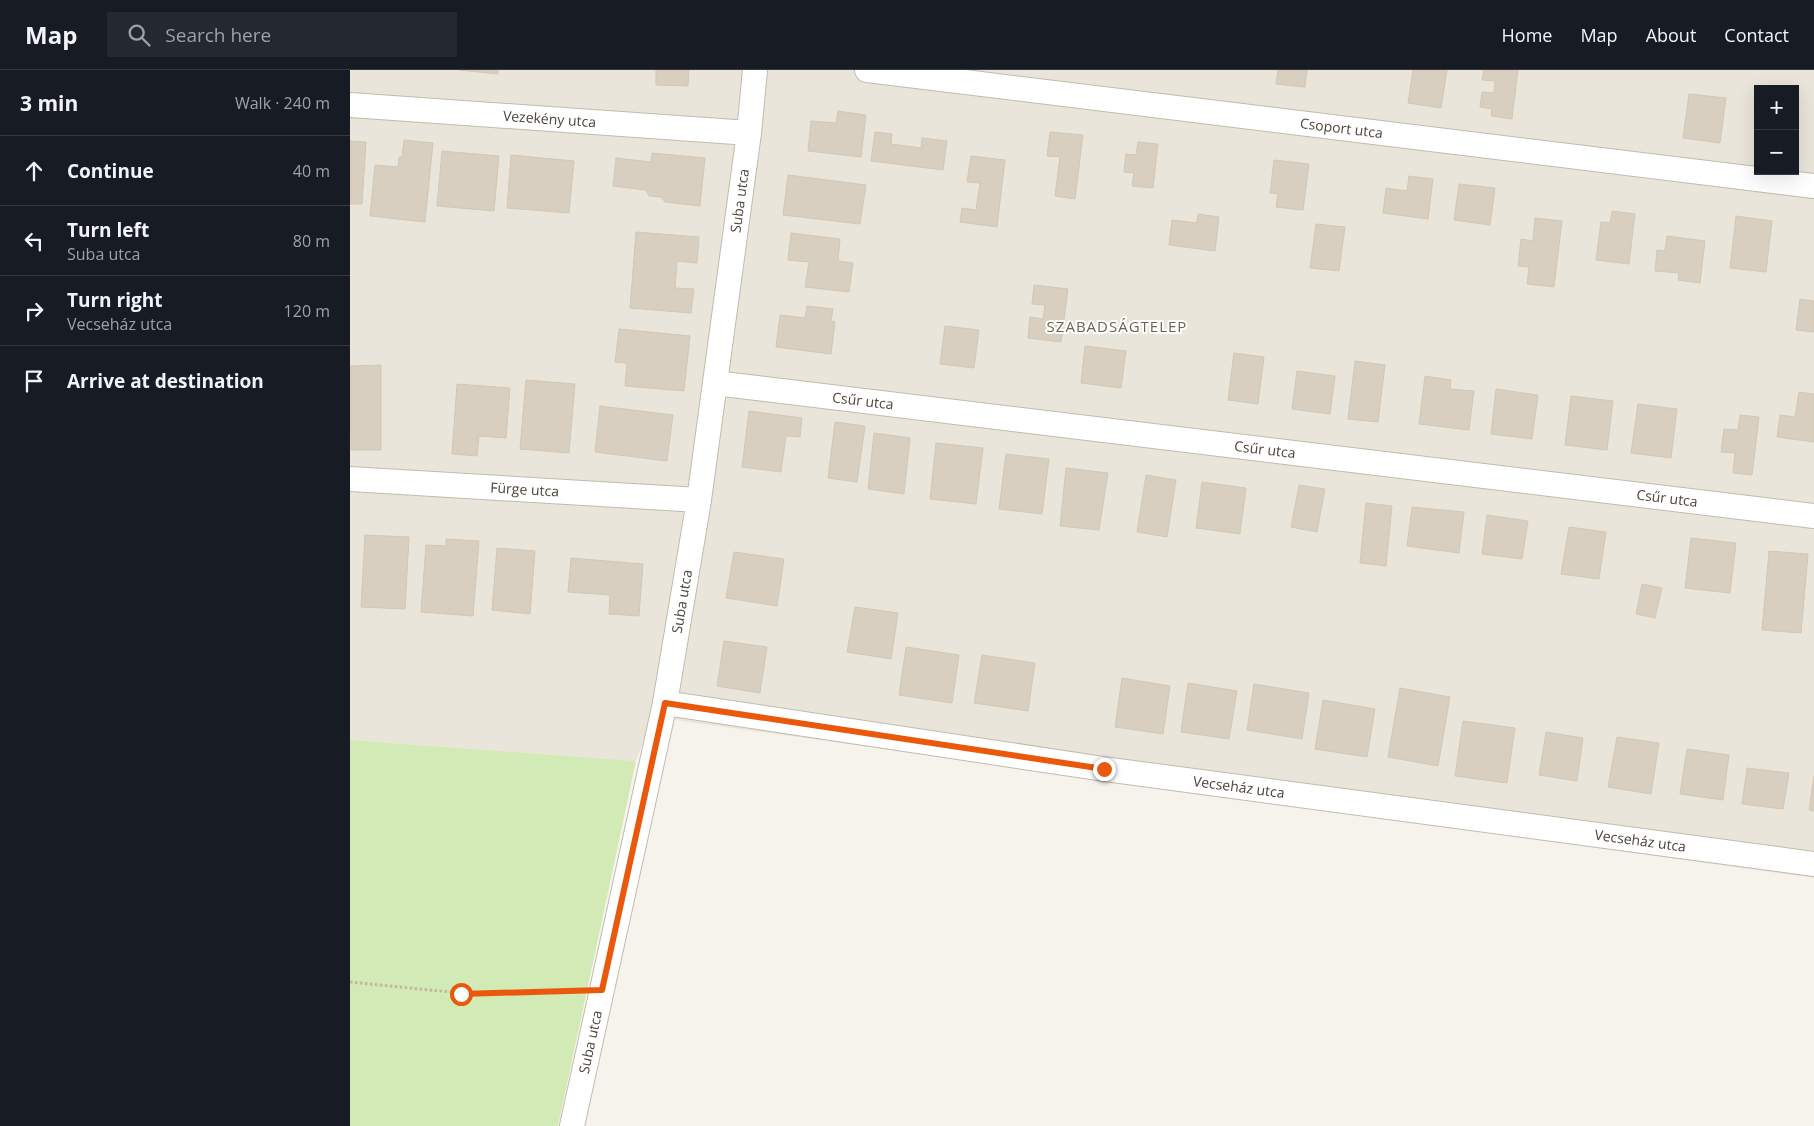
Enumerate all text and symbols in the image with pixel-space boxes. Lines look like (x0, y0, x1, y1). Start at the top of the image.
search box (107, 12, 457, 57)
text: Map (25, 18, 77, 51)
icon: search (125, 21, 153, 49)
text: Search here (165, 22, 271, 48)
text: Home (1502, 23, 1552, 47)
text: Map (1580, 23, 1618, 47)
text: About (1646, 23, 1696, 47)
text: Contact (1724, 23, 1789, 47)
map controls (1754, 85, 1799, 175)
button: + (1754, 85, 1799, 130)
text: 3 min (20, 89, 78, 117)
text: Walk · 240 m (235, 92, 330, 114)
street label: Vezekény utca (502, 106, 597, 131)
street label: Csoport utca (1299, 113, 1384, 142)
button: − (1754, 130, 1799, 175)
icon: ahead (20, 157, 48, 185)
text: Continue (67, 158, 154, 184)
text: 40 m (293, 160, 330, 182)
street label: Suba utca (726, 167, 753, 234)
text: Turn left (67, 217, 149, 243)
icon: left (20, 227, 48, 255)
text: 80 m (293, 230, 330, 252)
text: Suba utca (67, 243, 141, 265)
text: Turn right (67, 287, 162, 313)
icon: right (20, 297, 48, 325)
text: 120 m (284, 300, 330, 322)
text: Vecseház utca (67, 313, 172, 335)
district label: SZABADSÁGTELEP (1047, 316, 1187, 336)
icon: arrive (20, 367, 48, 395)
text: Arrive at destination (67, 368, 264, 394)
street label: Csűr utca (831, 387, 895, 414)
street label: Csűr utca (1233, 436, 1297, 462)
street label: Fürge utca (490, 477, 560, 501)
street label: Csűr utca (1635, 485, 1699, 511)
street label: Suba utca (667, 568, 696, 635)
route end (1093, 758, 1116, 781)
street label: Vecseház utca (1192, 771, 1286, 802)
street label: Vecseház utca (1593, 825, 1687, 856)
route start (450, 983, 473, 1006)
street label: Suba utca (574, 1008, 606, 1075)

